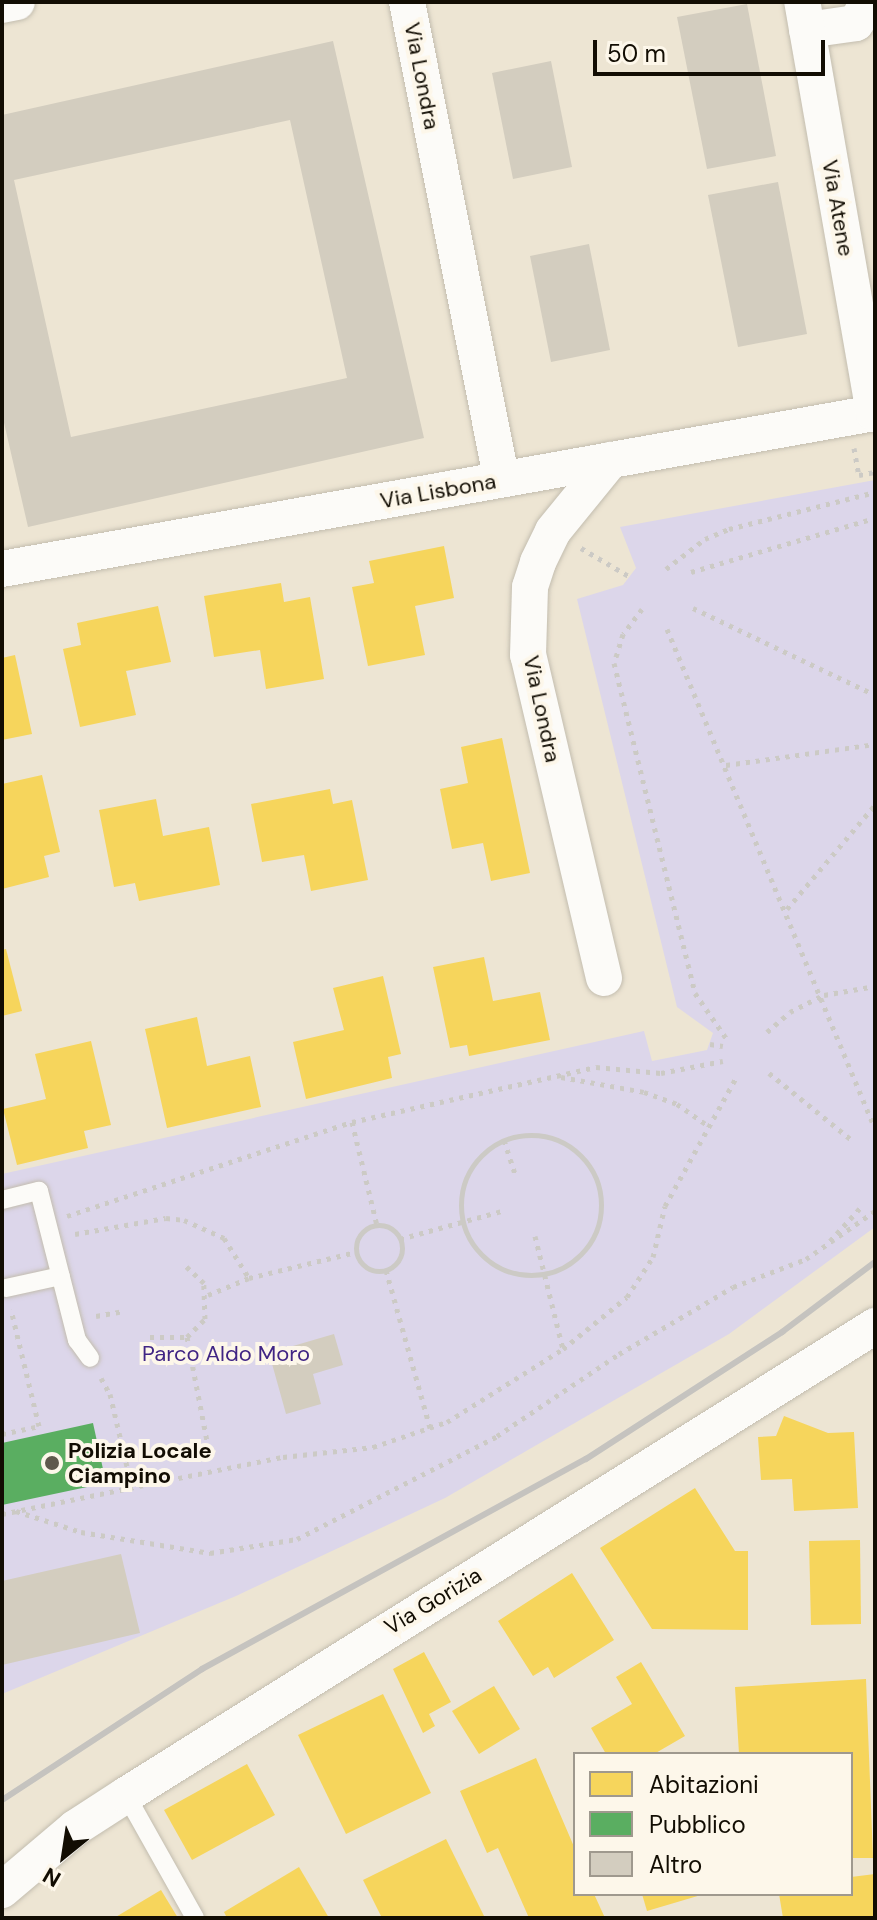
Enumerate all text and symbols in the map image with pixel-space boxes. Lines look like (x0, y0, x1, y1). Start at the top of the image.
street label: Via Londra (399, 20, 445, 132)
scale bar (597, 24, 829, 74)
text: 50 m (607, 38, 666, 69)
street label: Via Atene (817, 158, 859, 258)
street label: Via Lisbona (378, 468, 498, 514)
street label: Via Londra (518, 653, 566, 765)
park label: Parco Aldo Moro (142, 1341, 310, 1367)
place label: Polizia Locale Ciampino (68, 1437, 212, 1488)
marker: Polizia Locale Ciampino (43, 1454, 61, 1472)
street label: Via Gorizia (380, 1562, 486, 1640)
legend (573, 1752, 853, 1896)
text: Abitazioni (649, 1769, 759, 1800)
text: Pubblico (649, 1809, 746, 1840)
north arrow (24, 1816, 104, 1896)
text: Altro (649, 1849, 702, 1880)
text: N (38, 1861, 66, 1894)

